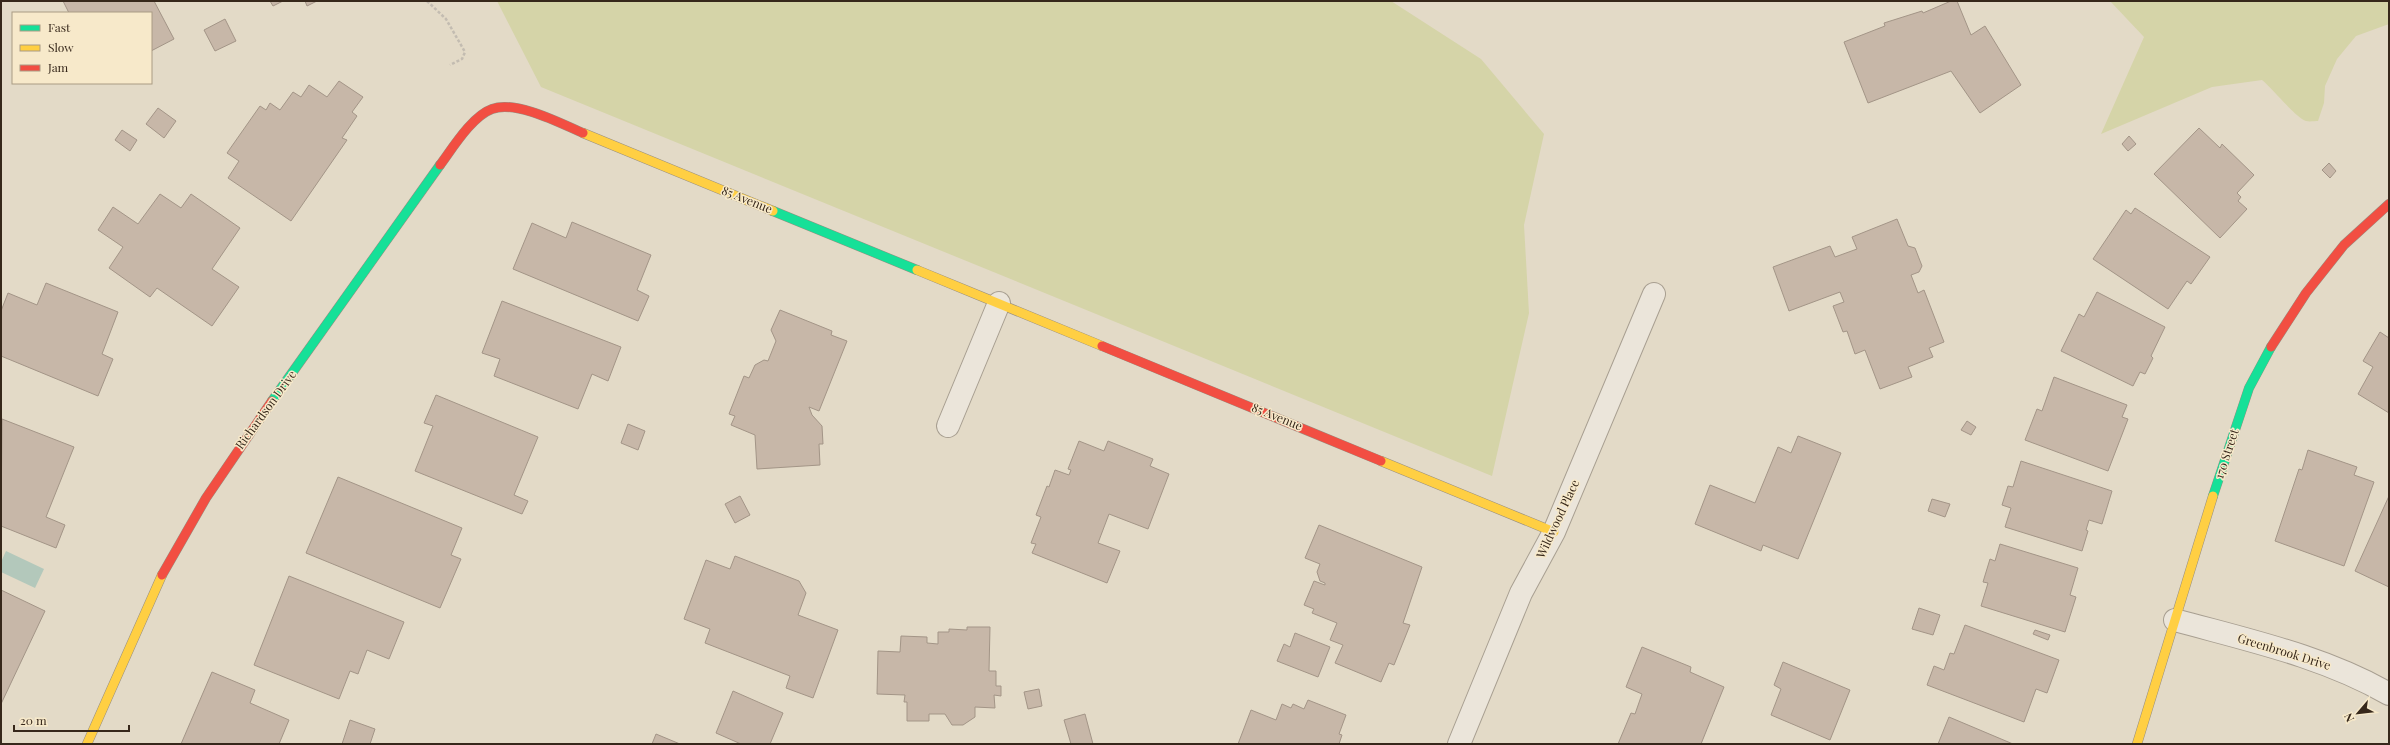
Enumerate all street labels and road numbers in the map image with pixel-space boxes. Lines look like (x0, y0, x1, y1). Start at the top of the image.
street label: 85 Avenue (720, 182, 775, 216)
street label: Richardson Drive (231, 367, 299, 452)
street label: 85 Avenue (1250, 399, 1305, 433)
street label: 170 Street (2210, 426, 2242, 481)
street label: Wildwood Place (1531, 477, 1582, 561)
street label: Greenbrook Drive (2236, 629, 2333, 673)

